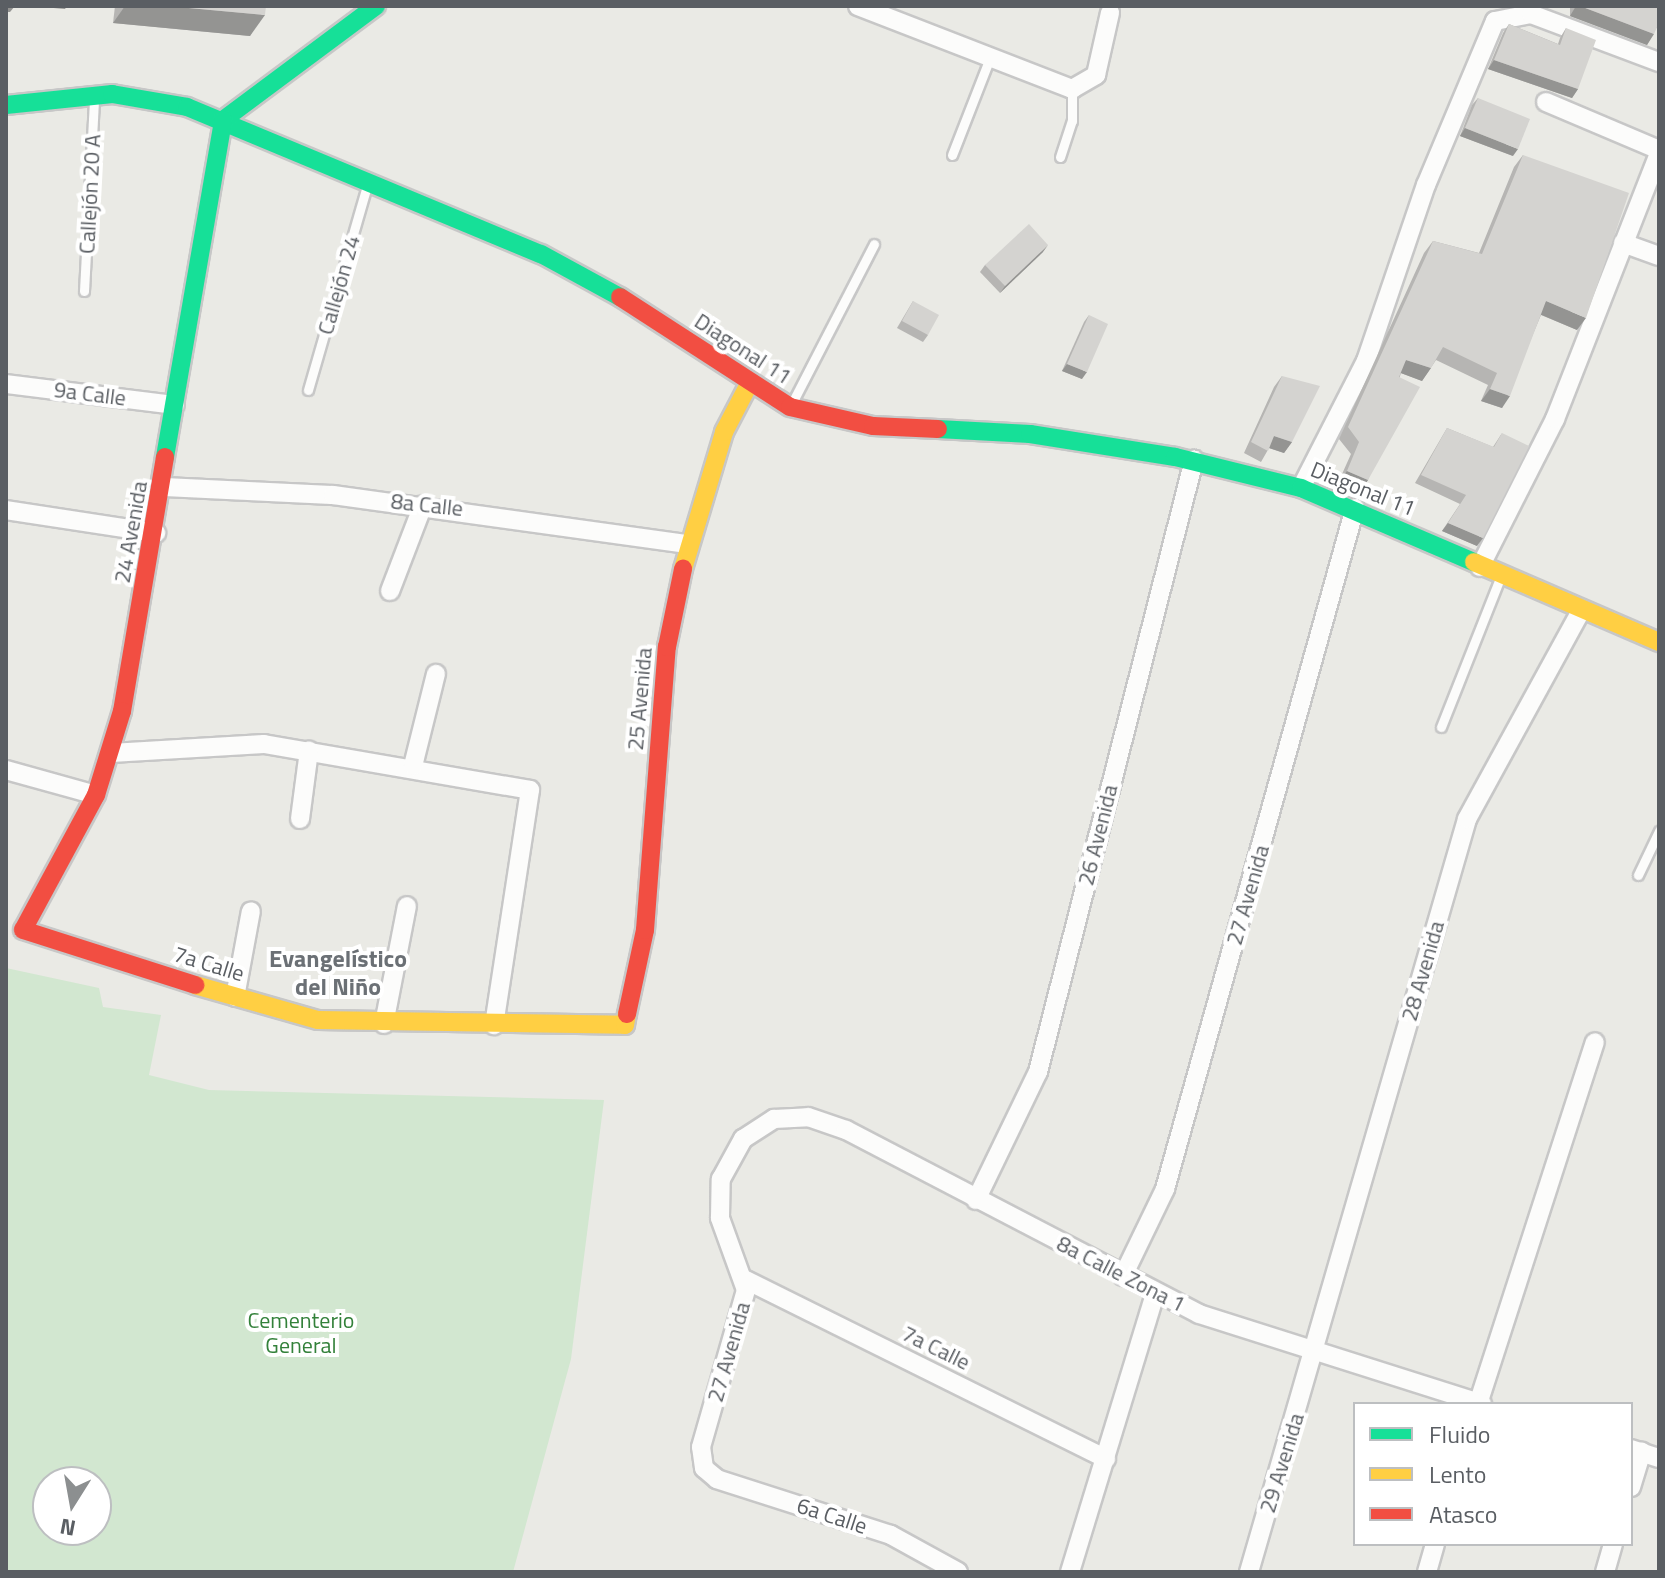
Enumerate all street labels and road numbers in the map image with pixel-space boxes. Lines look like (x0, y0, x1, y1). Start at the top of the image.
street label: Callejón 20 A (74, 133, 106, 255)
street label: Callejón 24 (312, 232, 366, 338)
street label: Diagonal 11 (690, 308, 796, 390)
street label: 9a Calle (52, 376, 128, 412)
street label: Diagonal 11 (1307, 456, 1419, 522)
street label: 24 Avenida (109, 479, 153, 585)
street label: 8a Calle (390, 488, 464, 522)
street label: 25 Avenida (622, 647, 658, 751)
street label: 26 Avenida (1073, 782, 1123, 888)
street label: 27 Avenida (1221, 842, 1275, 948)
street label: 28 Avenida (1396, 918, 1450, 1024)
street label: 7a Calle (171, 941, 247, 987)
street label: 8a Calle Zona 1 (1052, 1230, 1190, 1318)
street label: 27 Avenida (702, 1299, 756, 1405)
street label: 7a Calle (898, 1320, 974, 1376)
street label: 29 Avenida (1254, 1410, 1310, 1516)
street label: 6a Calle (793, 1492, 871, 1540)

